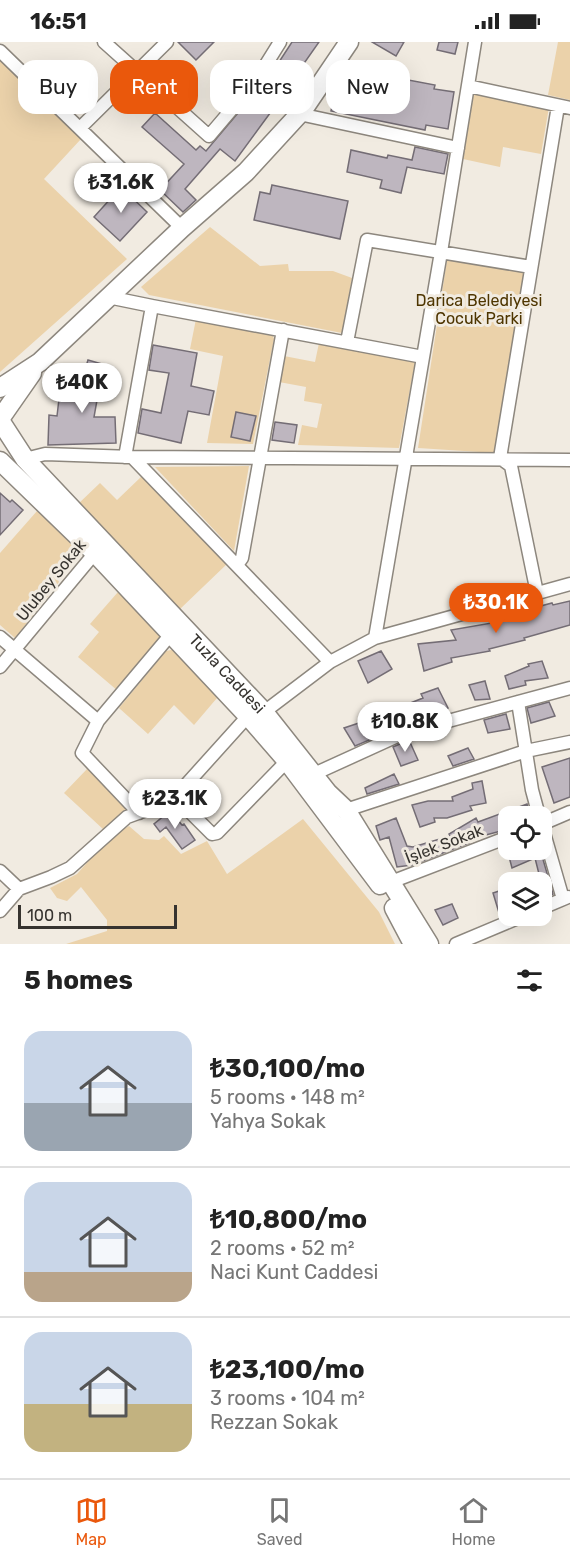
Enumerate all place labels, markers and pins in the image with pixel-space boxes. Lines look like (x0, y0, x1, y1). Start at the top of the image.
pin: ₺31.6K (72, 163, 170, 214)
pin: ₺40K (46, 363, 118, 414)
pin: ₺30.1K (447, 583, 545, 634)
pin: ₺10.8K (356, 702, 454, 753)
pin: ₺23.1K (126, 779, 224, 830)

